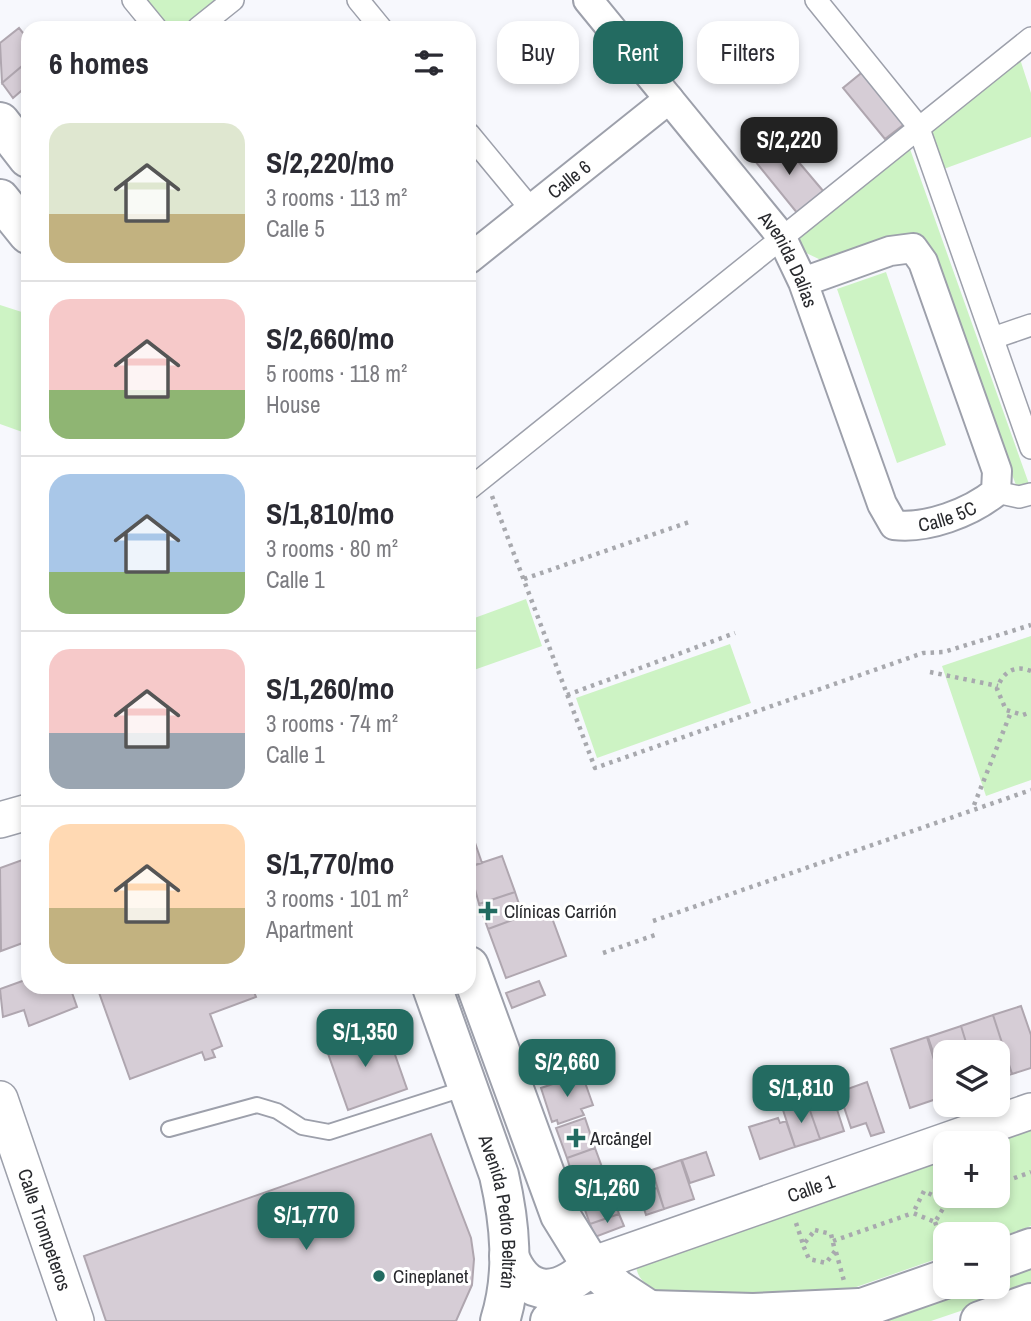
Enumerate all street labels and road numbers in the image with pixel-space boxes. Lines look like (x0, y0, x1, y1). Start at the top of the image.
street label: Calle 6 (542, 154, 596, 204)
street label: Avenida Dalias (752, 205, 824, 311)
street label: Calle 5C (916, 494, 981, 538)
street label: Avenida Pedro Beltrán (472, 1130, 522, 1290)
street label: Calle Trompeteros (12, 1165, 78, 1294)
street label: Calle 1 (784, 1168, 838, 1208)

